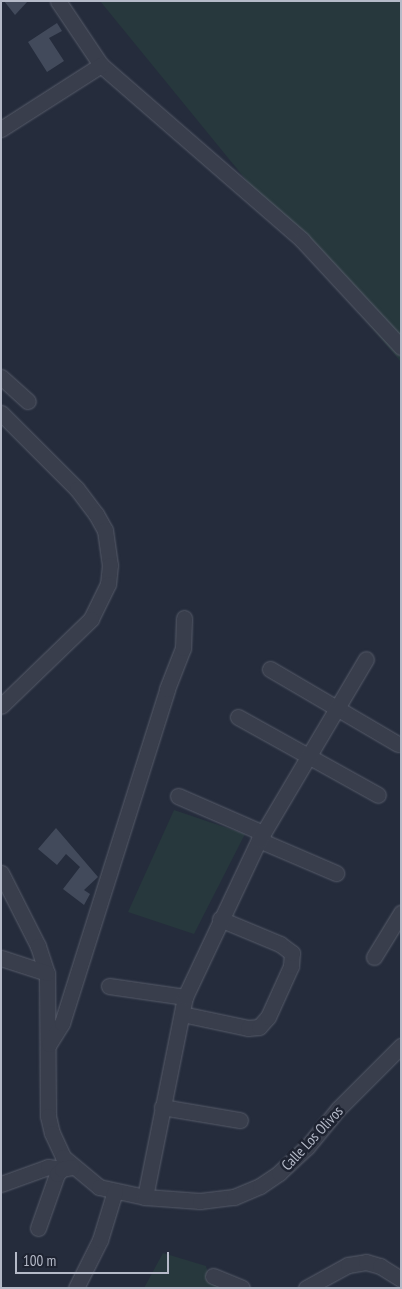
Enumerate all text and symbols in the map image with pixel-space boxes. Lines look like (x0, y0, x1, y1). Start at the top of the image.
street label: Calle Los Olivos (278, 1102, 346, 1174)
scale bar (18, 1242, 171, 1274)
text: 100 m (23, 1251, 56, 1270)

